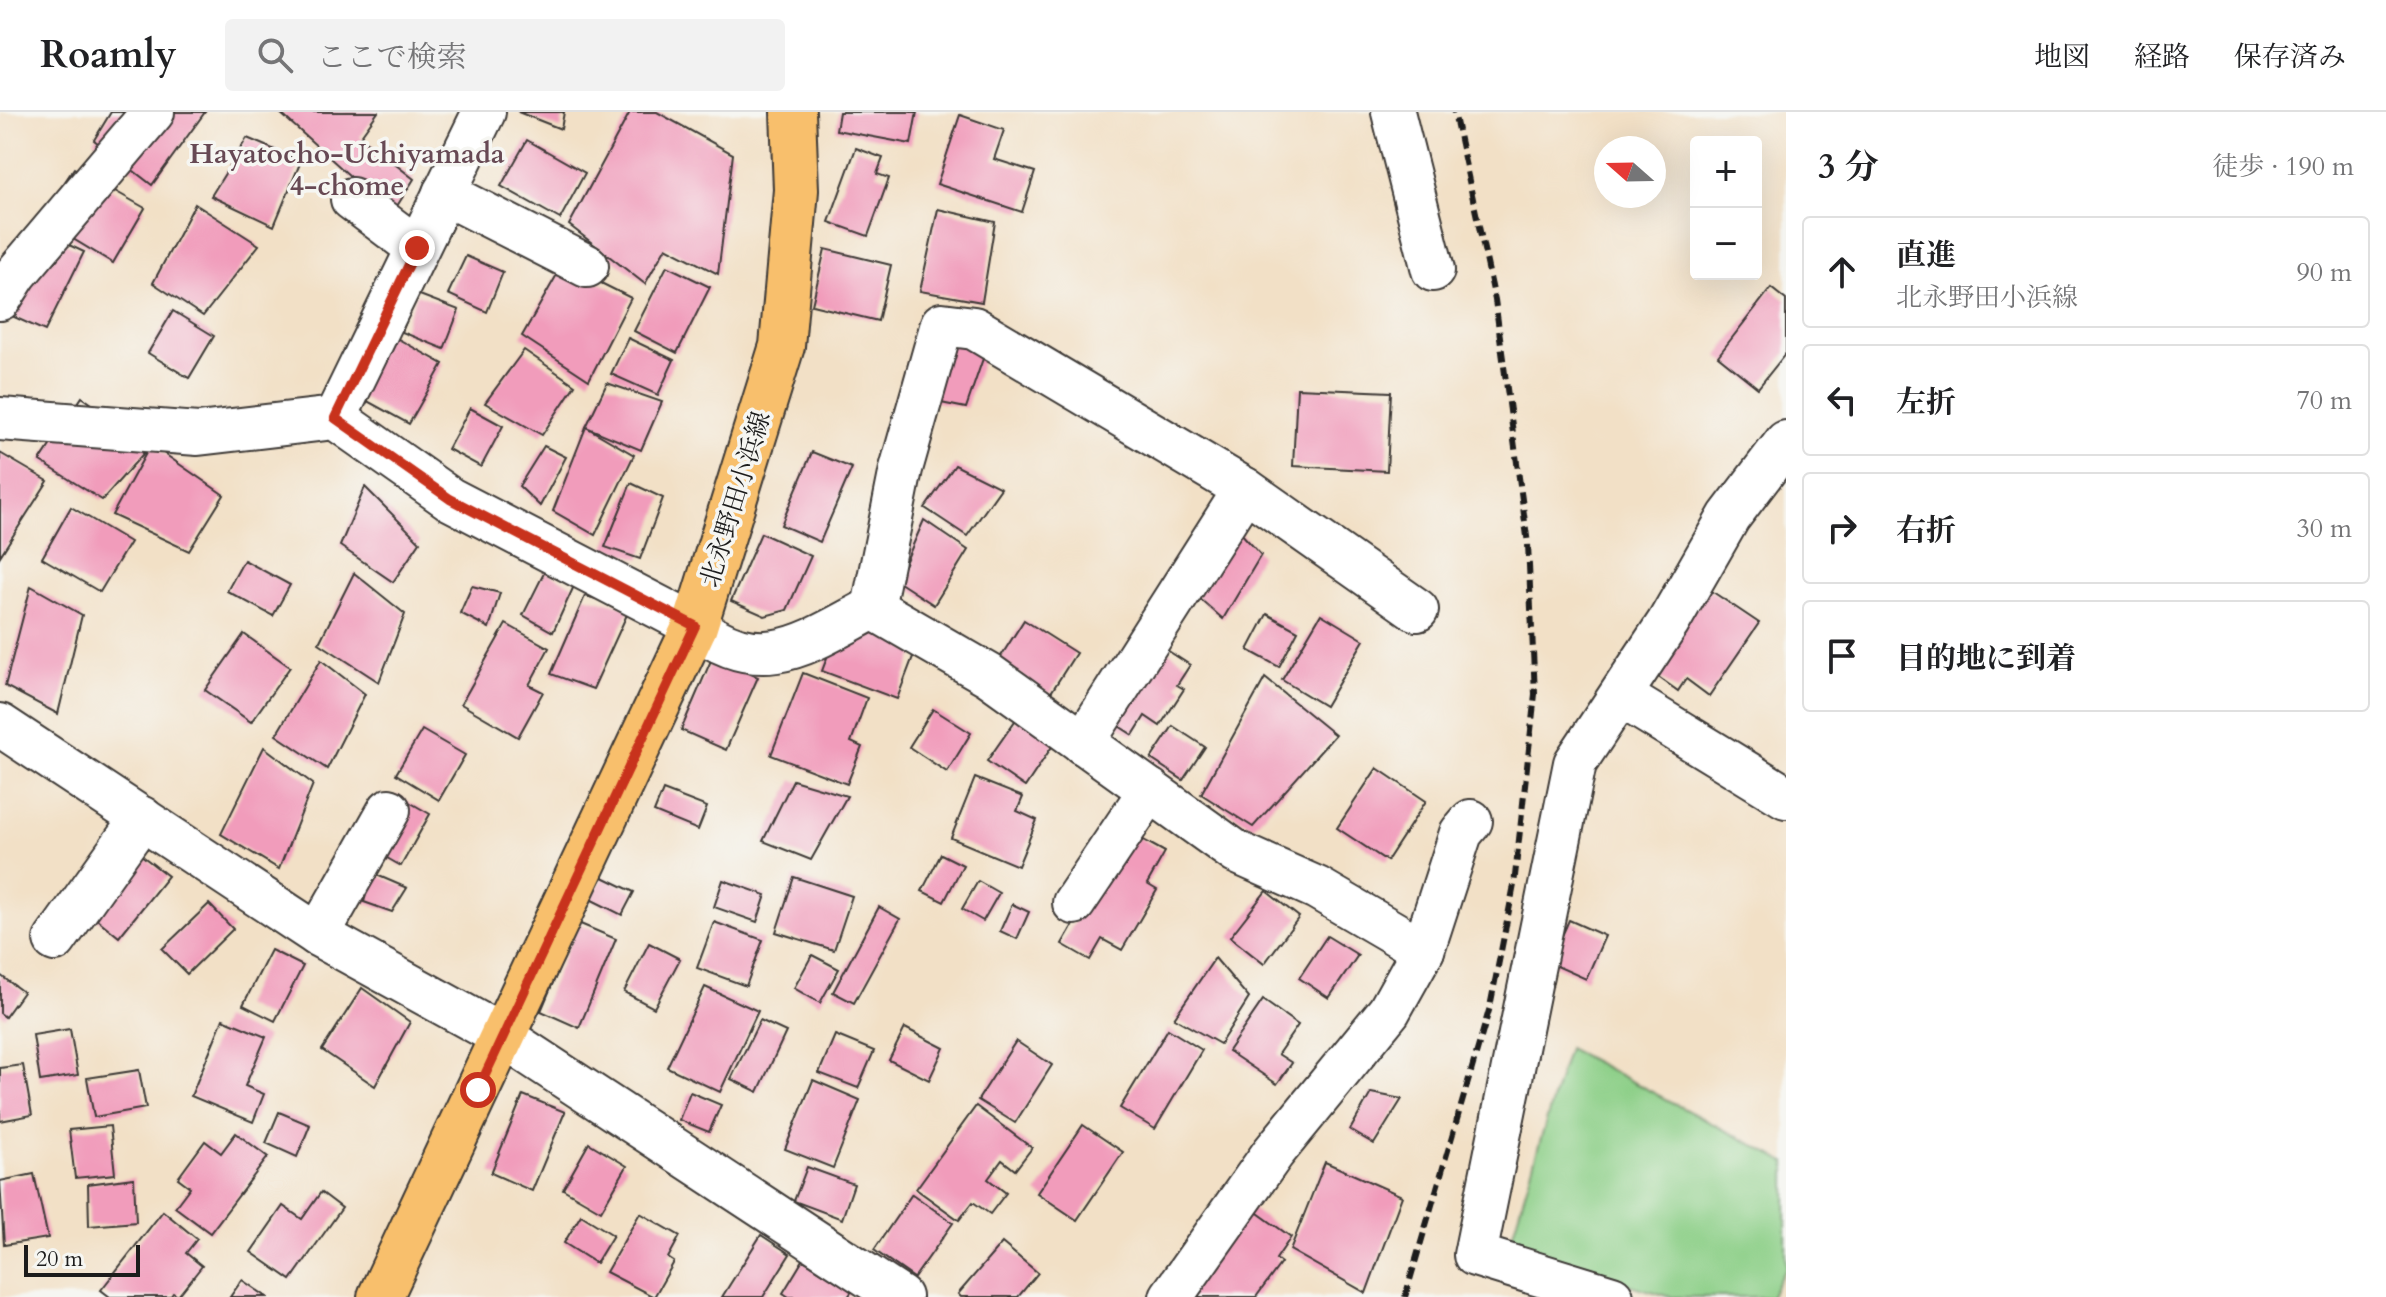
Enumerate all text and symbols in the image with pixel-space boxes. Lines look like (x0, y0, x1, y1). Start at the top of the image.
search box (225, 19, 785, 91)
text: Roamly (40, 29, 177, 81)
icon: search (253, 33, 297, 77)
text: ここで検索 (317, 37, 467, 78)
text: 地図 (2034, 38, 2090, 76)
text: 経路 (2134, 38, 2190, 76)
text: 保存済み (2234, 38, 2346, 76)
district label: Hayatocho-Uchiyamada 4-chome (189, 135, 505, 205)
north arrow (1594, 136, 1666, 208)
map controls (1690, 136, 1762, 280)
button: + (1690, 136, 1762, 208)
text: 3 分 (1818, 144, 1879, 190)
text: 徒歩 · 190 m (2213, 149, 2354, 184)
button: − (1690, 208, 1762, 280)
route end (399, 230, 435, 266)
text: 直進 (1896, 235, 1956, 276)
icon: ahead (1820, 250, 1864, 294)
text: 90 m (2296, 255, 2352, 290)
text: 北永野田小浜線 (1896, 280, 2078, 315)
icon: left (1820, 378, 1864, 422)
text: 左折 (1896, 382, 1956, 423)
text: 70 m (2296, 383, 2352, 418)
street label: 北永野田小浜線 (692, 407, 779, 591)
icon: right (1820, 506, 1864, 550)
text: 右折 (1896, 510, 1956, 551)
text: 30 m (2296, 511, 2352, 546)
icon: arrive (1820, 634, 1864, 678)
text: 目的地に到着 (1896, 638, 2076, 679)
route start (460, 1072, 496, 1108)
scale bar (24, 1241, 140, 1277)
text: 20 m (36, 1244, 83, 1274)

